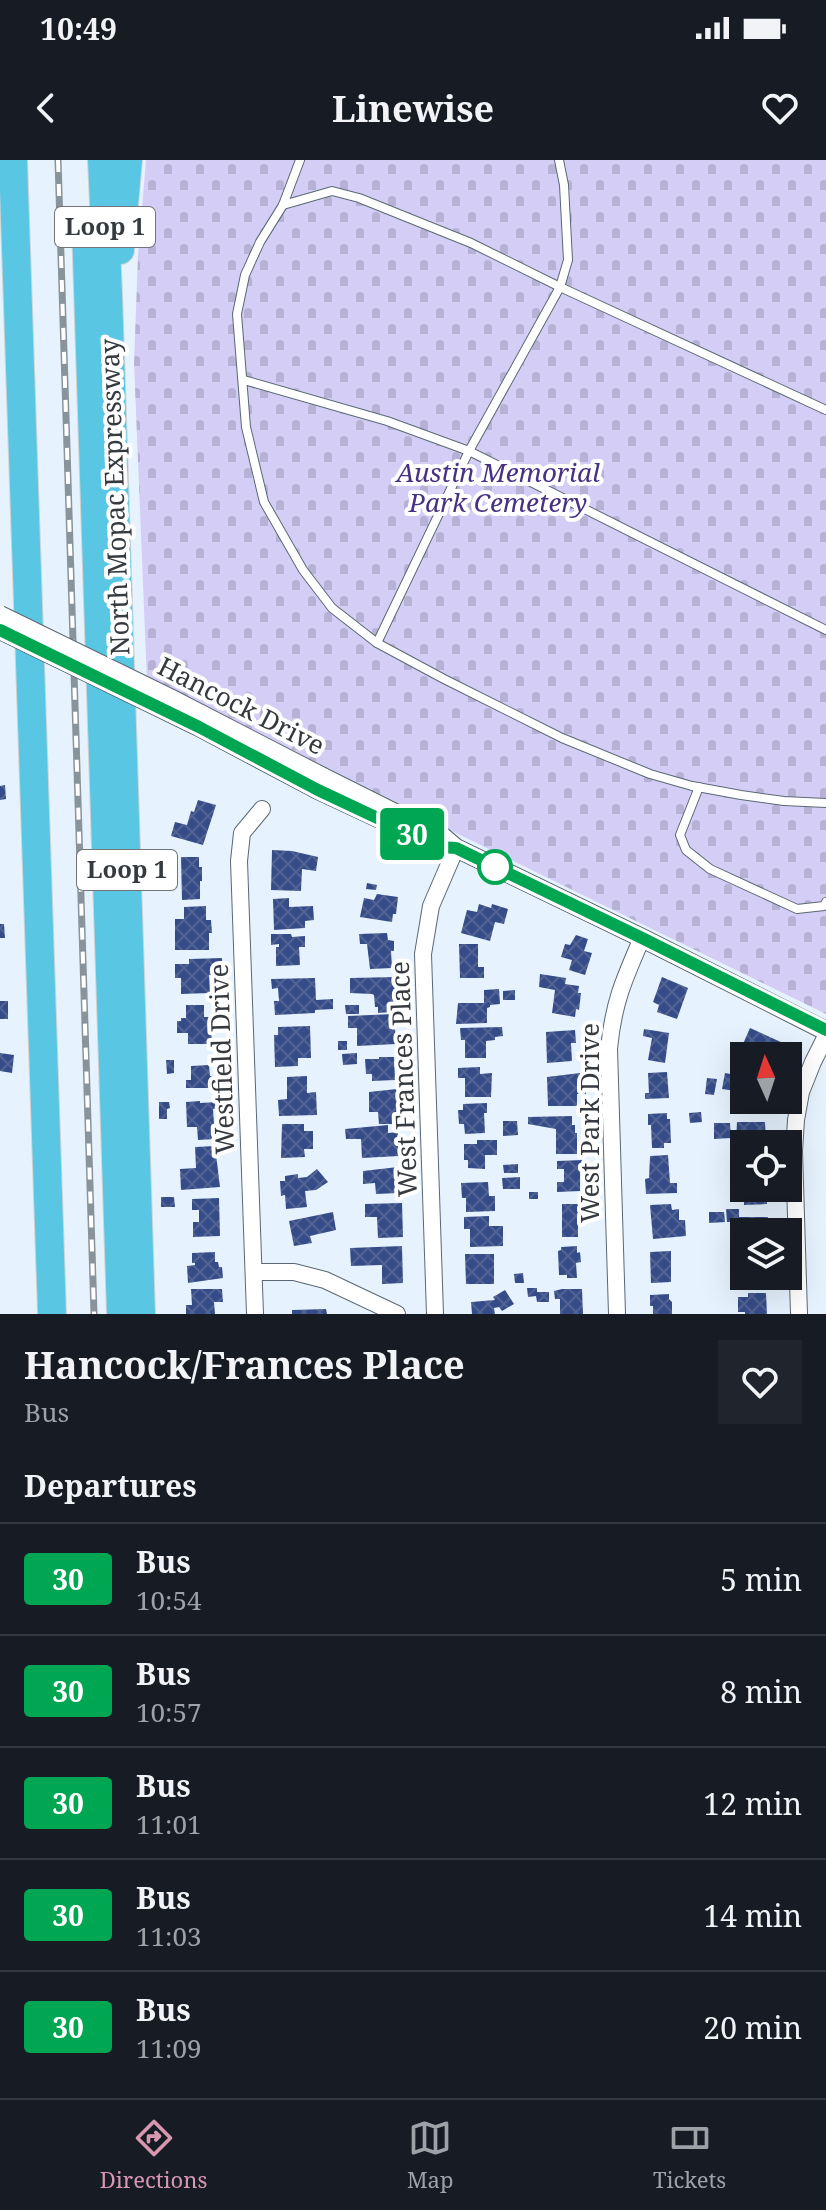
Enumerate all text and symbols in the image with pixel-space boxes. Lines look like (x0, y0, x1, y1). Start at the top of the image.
text: 10:49 (40, 8, 117, 49)
text: Linewise (332, 84, 494, 133)
icon: back (24, 86, 68, 130)
icon: heart (758, 86, 802, 130)
road number: Loop 1 (55, 207, 155, 247)
street label: North Mopac Expressway (90, 338, 138, 656)
park label: Austin Memorial Park Cemetery (394, 454, 600, 520)
street label: Hancock Drive (152, 648, 331, 763)
line badge: 30 (376, 808, 448, 860)
text: 30 (396, 815, 428, 853)
road number: Loop 1 (77, 850, 177, 890)
unlabelled marker (478, 850, 512, 884)
street label: West Frances Place (381, 960, 425, 1198)
street label: Westfield Drive (200, 963, 242, 1155)
street label: West Park Drive (571, 1023, 607, 1223)
north arrow (730, 1042, 802, 1114)
map controls (730, 1042, 802, 1290)
button: locate (730, 1130, 802, 1202)
button: layers (730, 1218, 802, 1290)
text: Hancock/Frances Place (24, 1338, 465, 1390)
button: heart (718, 1340, 802, 1424)
text: Bus (24, 1394, 69, 1430)
text: Departures (24, 1465, 197, 1506)
text: Bus (136, 1541, 191, 1582)
text: 5 min (720, 1559, 802, 1600)
text: 30 (52, 1560, 84, 1598)
text: 10:54 (136, 1582, 202, 1618)
text: Bus (136, 1653, 191, 1694)
text: 8 min (720, 1671, 802, 1712)
text: 30 (52, 1672, 84, 1710)
text: 10:57 (136, 1694, 202, 1730)
text: Bus (136, 1765, 191, 1806)
text: 12 min (703, 1783, 802, 1824)
text: 30 (52, 1784, 84, 1822)
text: 11:01 (136, 1806, 202, 1842)
text: Bus (136, 1877, 191, 1918)
text: 14 min (703, 1895, 802, 1936)
text: 30 (52, 1896, 84, 1934)
text: 11:03 (136, 1918, 202, 1954)
text: Bus (136, 1989, 191, 2030)
text: 20 min (703, 2007, 802, 2048)
text: 30 (52, 2008, 84, 2046)
text: 11:09 (136, 2030, 202, 2066)
tab: Directions (100, 2116, 207, 2194)
tab: Map (407, 2116, 453, 2194)
tab: Tickets (653, 2116, 726, 2194)

